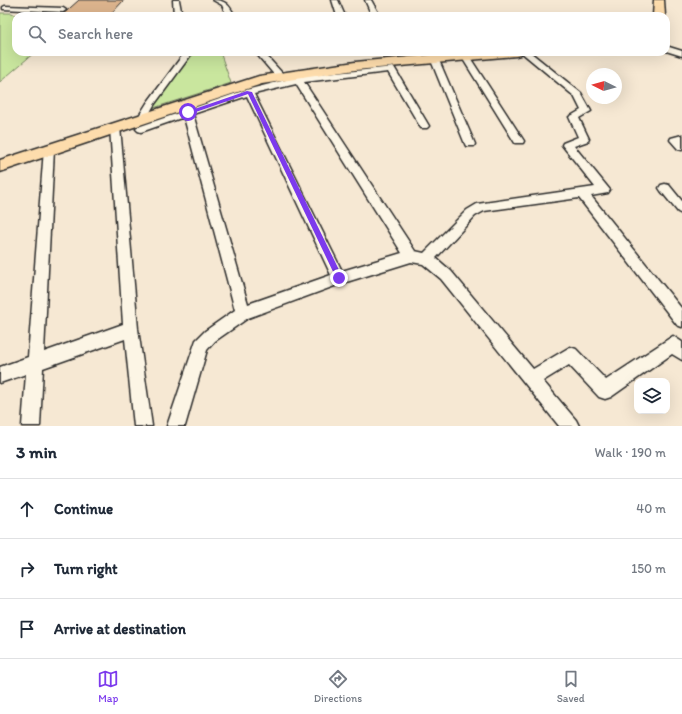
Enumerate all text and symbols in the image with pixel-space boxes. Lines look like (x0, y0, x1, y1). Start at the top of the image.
search box (12, 12, 670, 56)
icon: search (26, 23, 48, 45)
text: Search here (58, 25, 133, 43)
north arrow (586, 68, 622, 104)
route start (179, 103, 197, 121)
route end (330, 269, 348, 287)
map controls (634, 378, 670, 414)
button: layers (634, 378, 670, 414)
text: 3 min (16, 442, 57, 462)
text: Walk · 190 m (595, 445, 666, 460)
icon: ahead (16, 498, 38, 520)
text: Continue (54, 500, 113, 518)
text: 40 m (636, 501, 666, 516)
icon: right (16, 558, 38, 580)
text: Turn right (54, 560, 118, 578)
text: 150 m (631, 561, 666, 576)
icon: arrive (16, 618, 38, 640)
text: Arrive at destination (54, 620, 186, 638)
tab: Map (97, 668, 119, 705)
tab: Directions (314, 668, 362, 705)
tab: Saved (557, 668, 585, 705)

